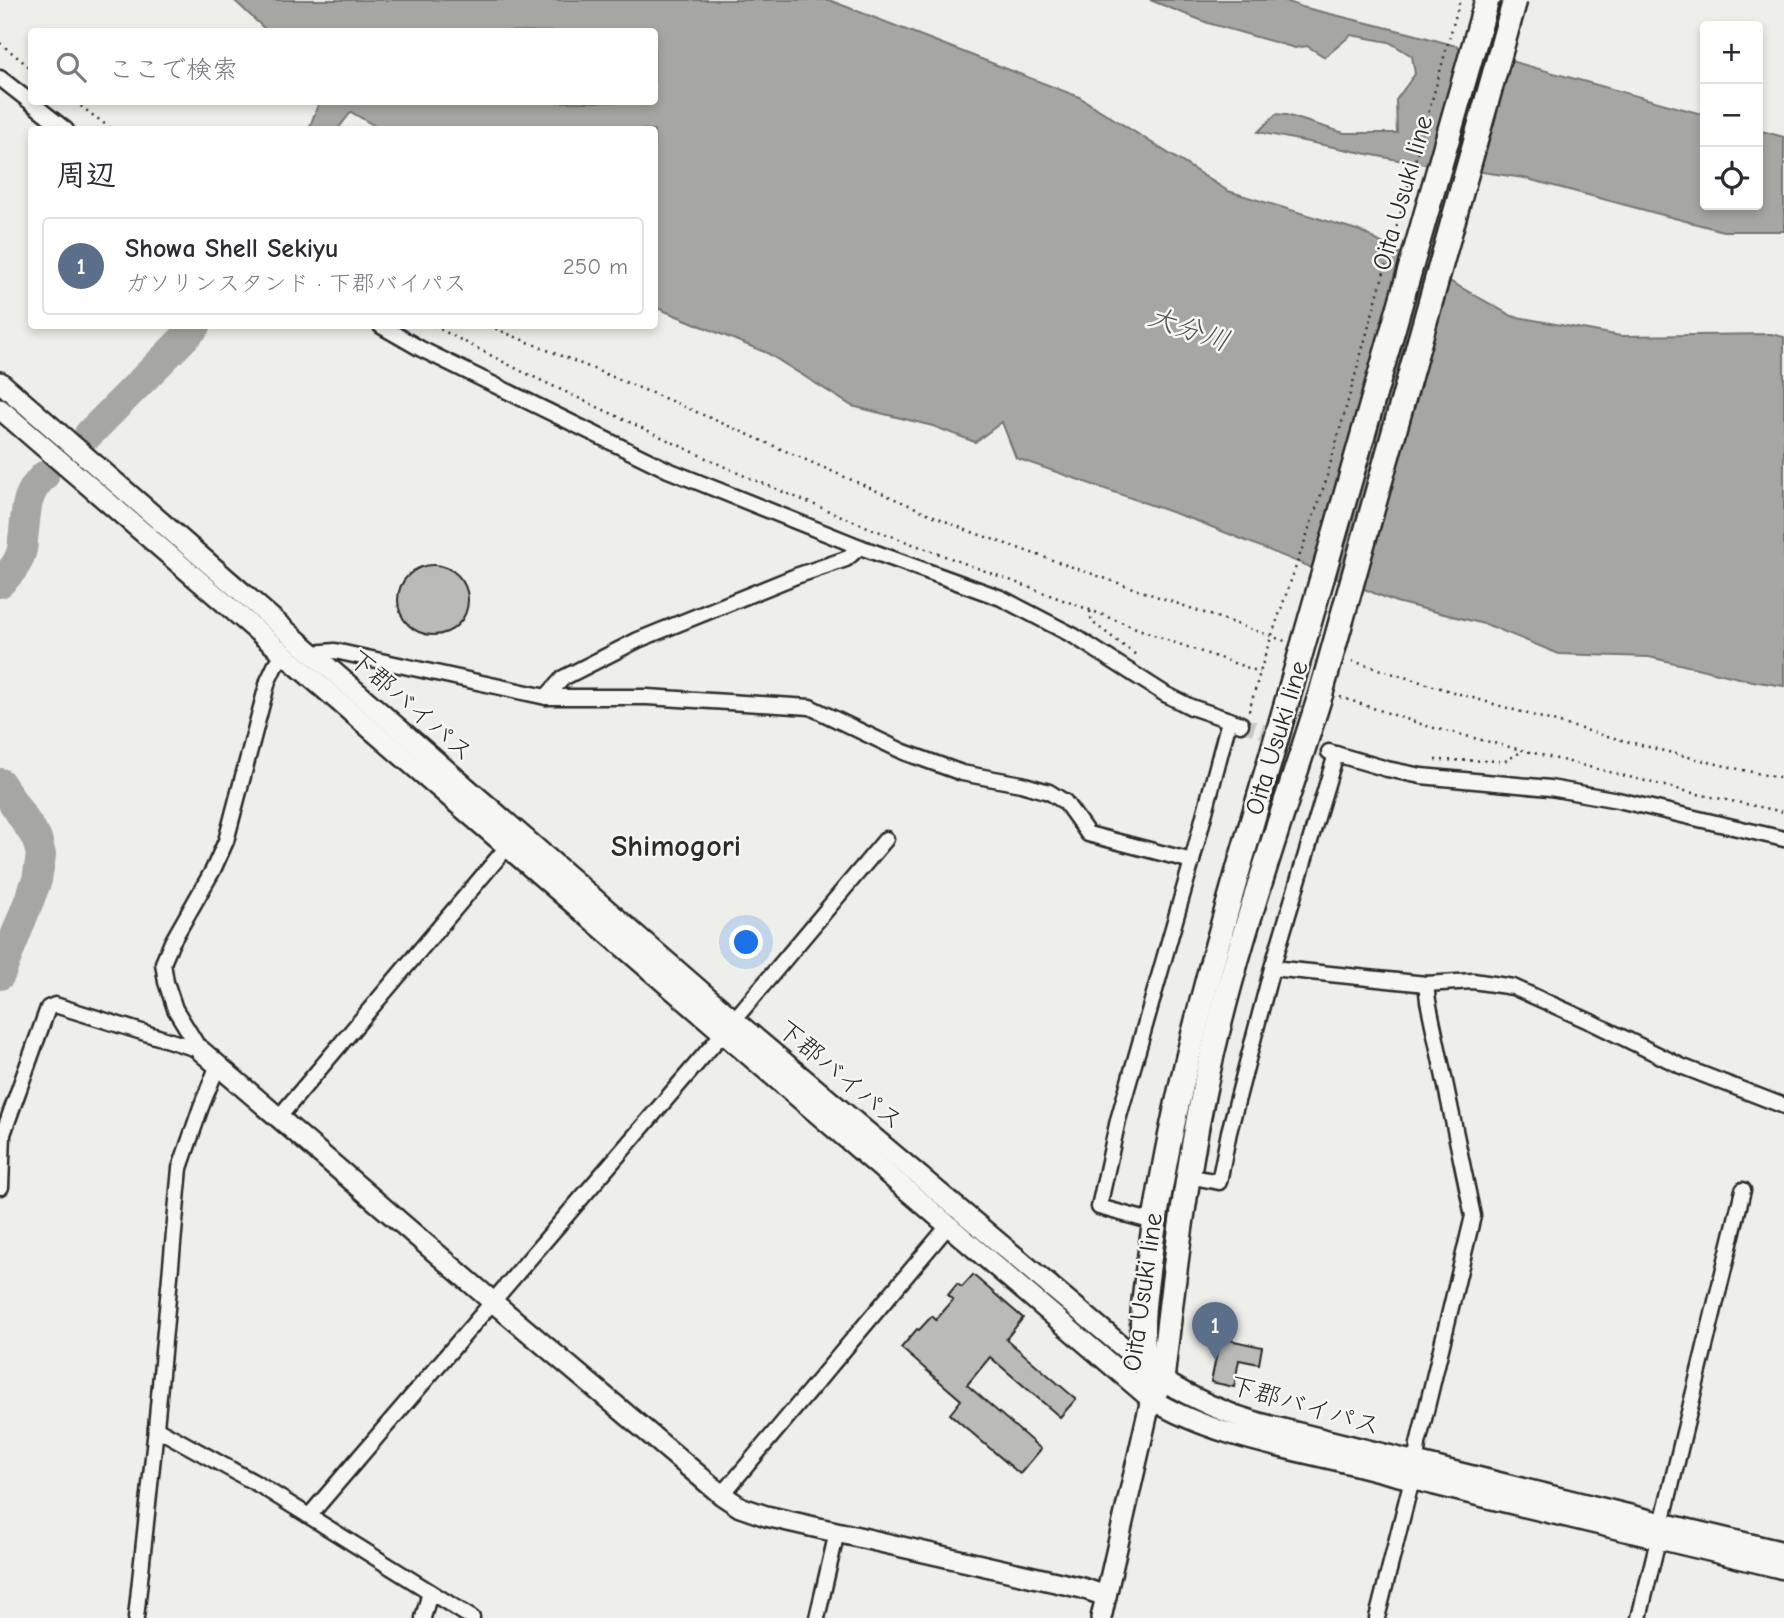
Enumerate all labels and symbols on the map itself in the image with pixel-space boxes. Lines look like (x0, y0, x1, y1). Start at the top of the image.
street label: Oita Usuki line (1367, 112, 1439, 274)
water label: 大分川 (1144, 300, 1234, 358)
street label: 下郡バイパス (342, 644, 480, 768)
street label: Oita Usuki line (1239, 657, 1315, 819)
district label: Shimogori (611, 829, 741, 864)
your location (729, 925, 763, 959)
street label: 下郡バイパス (771, 1014, 909, 1136)
street label: Oita Usuki line (1117, 1211, 1169, 1373)
pin: 1 (1192, 1302, 1238, 1360)
street label: 下郡バイパス (1226, 1370, 1384, 1442)

